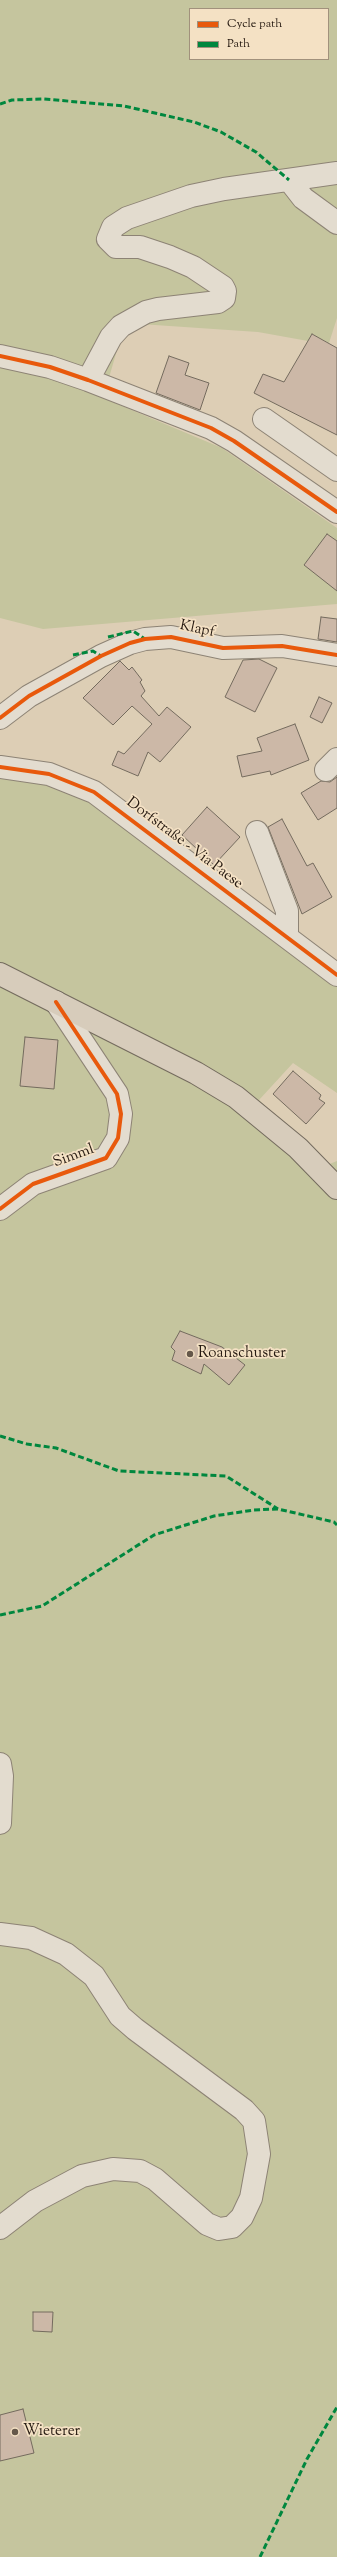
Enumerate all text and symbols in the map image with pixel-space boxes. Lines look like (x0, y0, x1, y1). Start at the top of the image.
legend (189, 8, 329, 60)
text: Cycle path (227, 15, 282, 33)
text: Path (227, 35, 250, 53)
street label: Klapf (178, 618, 216, 642)
street label: Dorfstraße - Via Paese (122, 794, 246, 894)
street label: Simml (51, 1141, 97, 1173)
place label: Roanschuster (198, 1345, 286, 1363)
marker: Roanschuster (185, 1349, 195, 1359)
place label: Wieterer (23, 2423, 80, 2441)
marker: Wieterer (10, 2427, 20, 2437)

